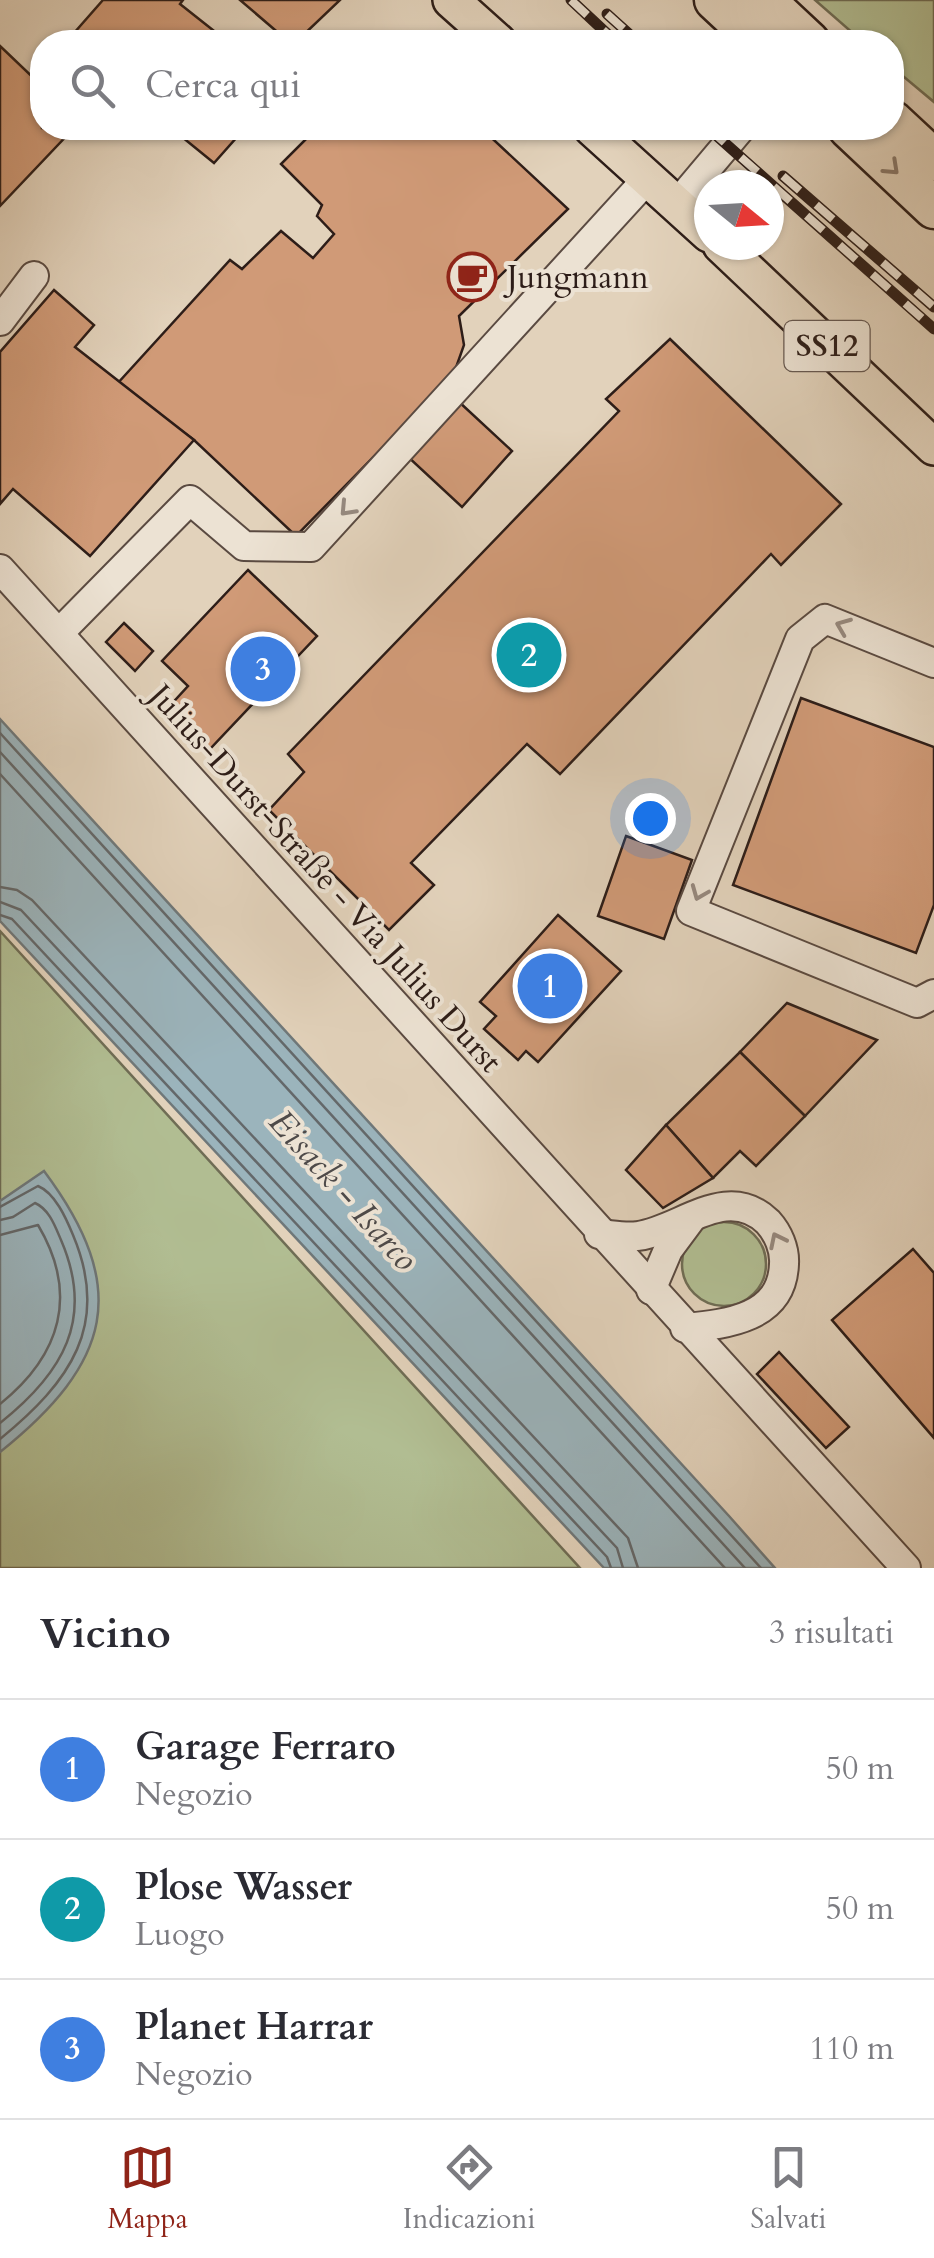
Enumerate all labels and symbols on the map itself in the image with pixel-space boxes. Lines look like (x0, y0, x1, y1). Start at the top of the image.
one-way arrow (880, 156, 898, 174)
north arrow (694, 170, 784, 260)
cafe icon: Jungmann (446, 251, 498, 303)
place label: Jungmann (503, 256, 649, 300)
road number: SS12 (784, 321, 870, 371)
one-way arrow (341, 497, 359, 515)
pin: 2 (496, 618, 562, 692)
one-way arrow (836, 618, 853, 638)
pin: 3 (230, 632, 296, 706)
street label: Julius-Durst-Straße - Via Julius Durst (136, 672, 512, 1082)
your location (625, 793, 676, 844)
one-way arrow (690, 883, 710, 900)
pin: 1 (518, 948, 582, 1024)
water label: Eisack - Isarco (258, 1100, 429, 1282)
one-way arrow (769, 1232, 789, 1250)

